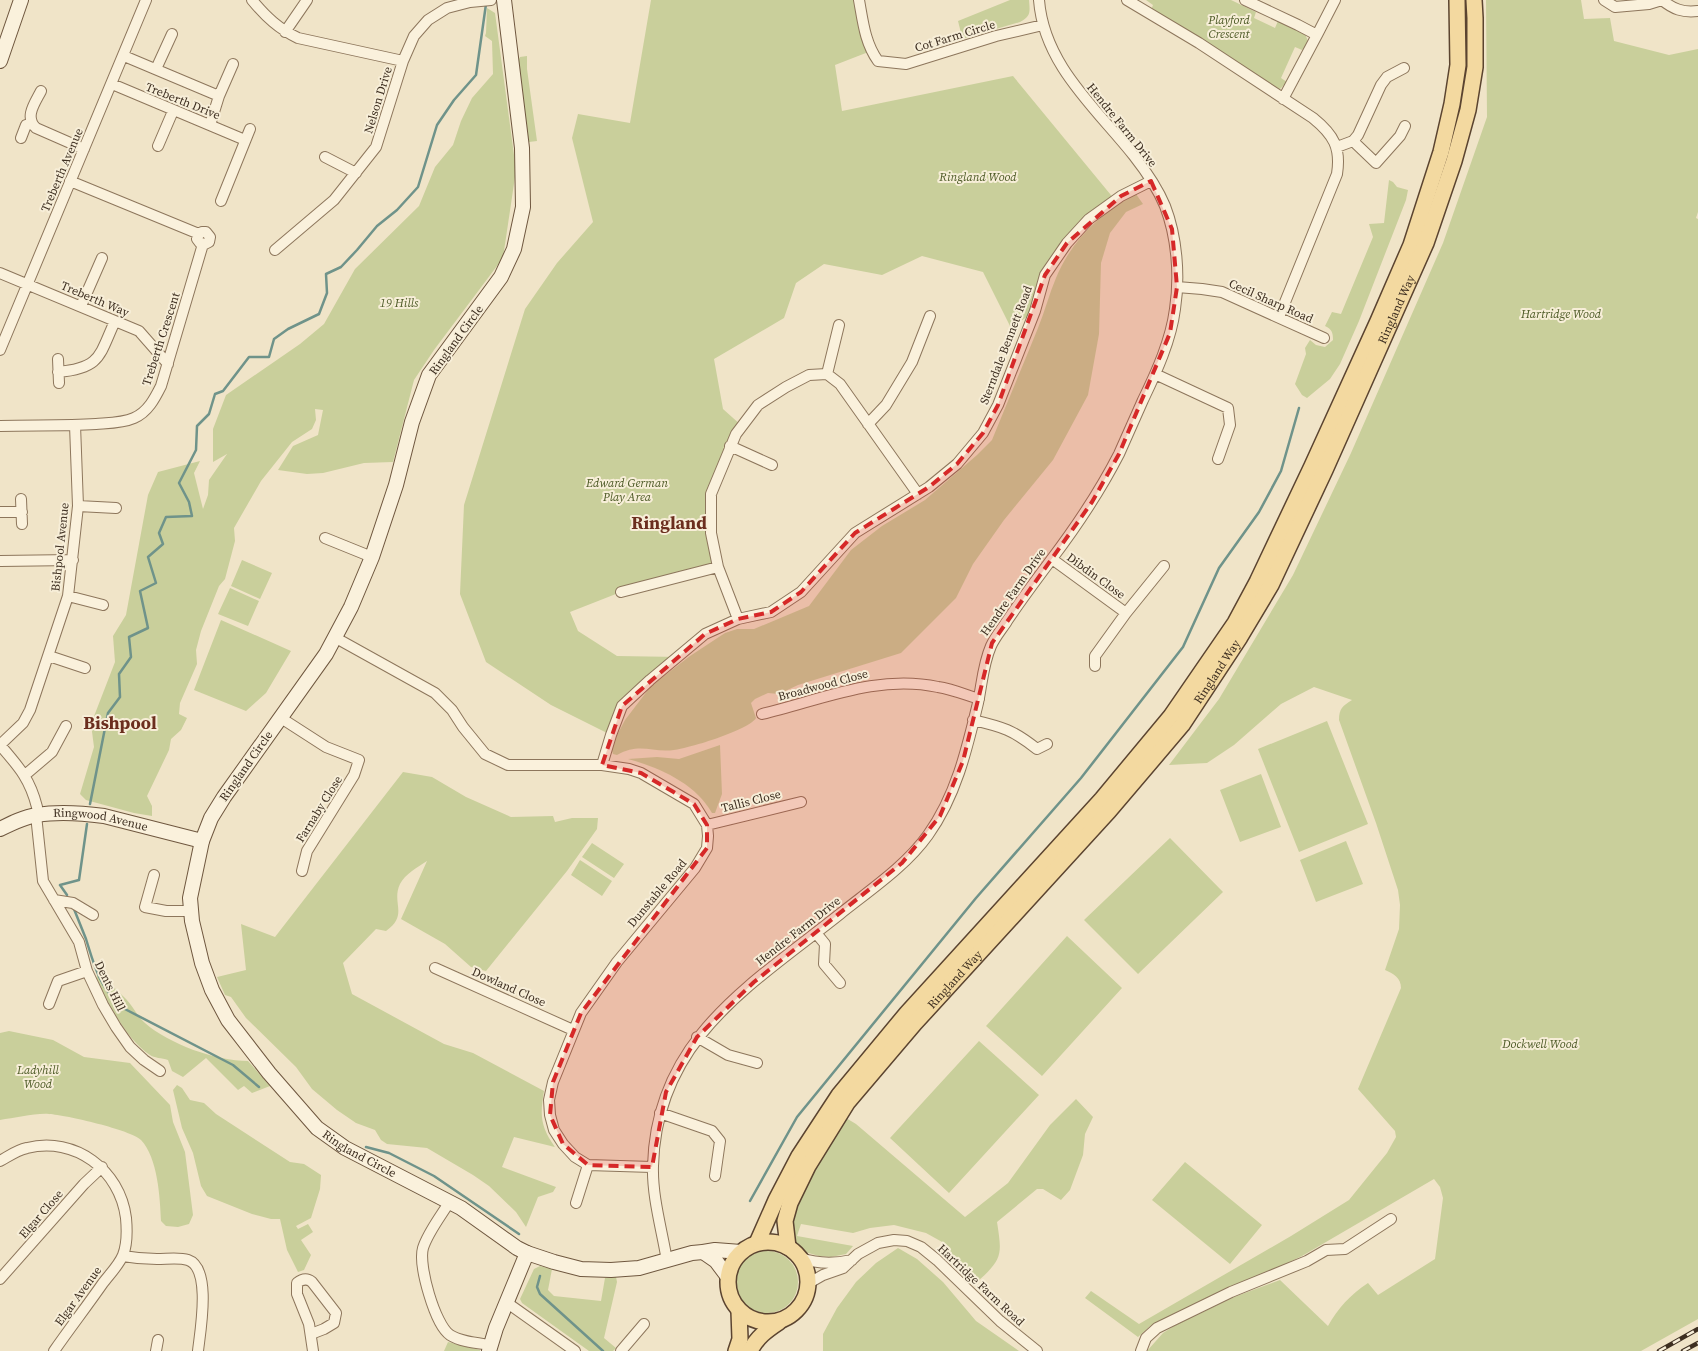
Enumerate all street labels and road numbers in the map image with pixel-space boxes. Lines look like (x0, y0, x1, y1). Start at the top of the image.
street label: Cot Farm Circle (913, 16, 997, 56)
street label: Nelson Drive (360, 65, 396, 135)
street label: Treberth Drive (143, 79, 223, 123)
street label: Hendre Farm Drive (1083, 80, 1161, 170)
street label: Treberth Avenue (37, 126, 87, 214)
street label: Ringland Way (1374, 272, 1419, 346)
street label: Cecil Sharp Road (1226, 275, 1316, 327)
street label: Treberth Way (58, 277, 132, 321)
street label: Sterndale Bennett Road (976, 283, 1036, 407)
street label: Treberth Crescent (138, 290, 184, 388)
street label: Ringland Circle (425, 302, 487, 378)
street label: Bishpool Avenue (47, 502, 73, 592)
street label: Hendre Farm Drive (977, 545, 1049, 639)
street label: Dibdin Close (1064, 549, 1128, 603)
street label: Ringland Way (1190, 636, 1245, 707)
street label: Broadwood Close (776, 665, 870, 705)
street label: Ringland Circle (216, 728, 276, 804)
street label: Farnaby Close (292, 773, 346, 845)
street label: Tallis Close (720, 786, 782, 816)
street label: Ringwood Avenue (53, 805, 150, 835)
street label: Dunstable Road (624, 855, 690, 931)
street label: Hendre Farm Drive (752, 893, 844, 969)
street label: Ringland Way (924, 946, 986, 1012)
street label: Dents Hill (91, 958, 129, 1014)
street label: Dowland Close (469, 964, 549, 1010)
street label: Ringland Circle (319, 1126, 399, 1181)
street label: Elgar Close (15, 1186, 67, 1242)
street label: Hartridge Farm Road (934, 1241, 1028, 1330)
street label: Elgar Avenue (51, 1263, 105, 1329)

